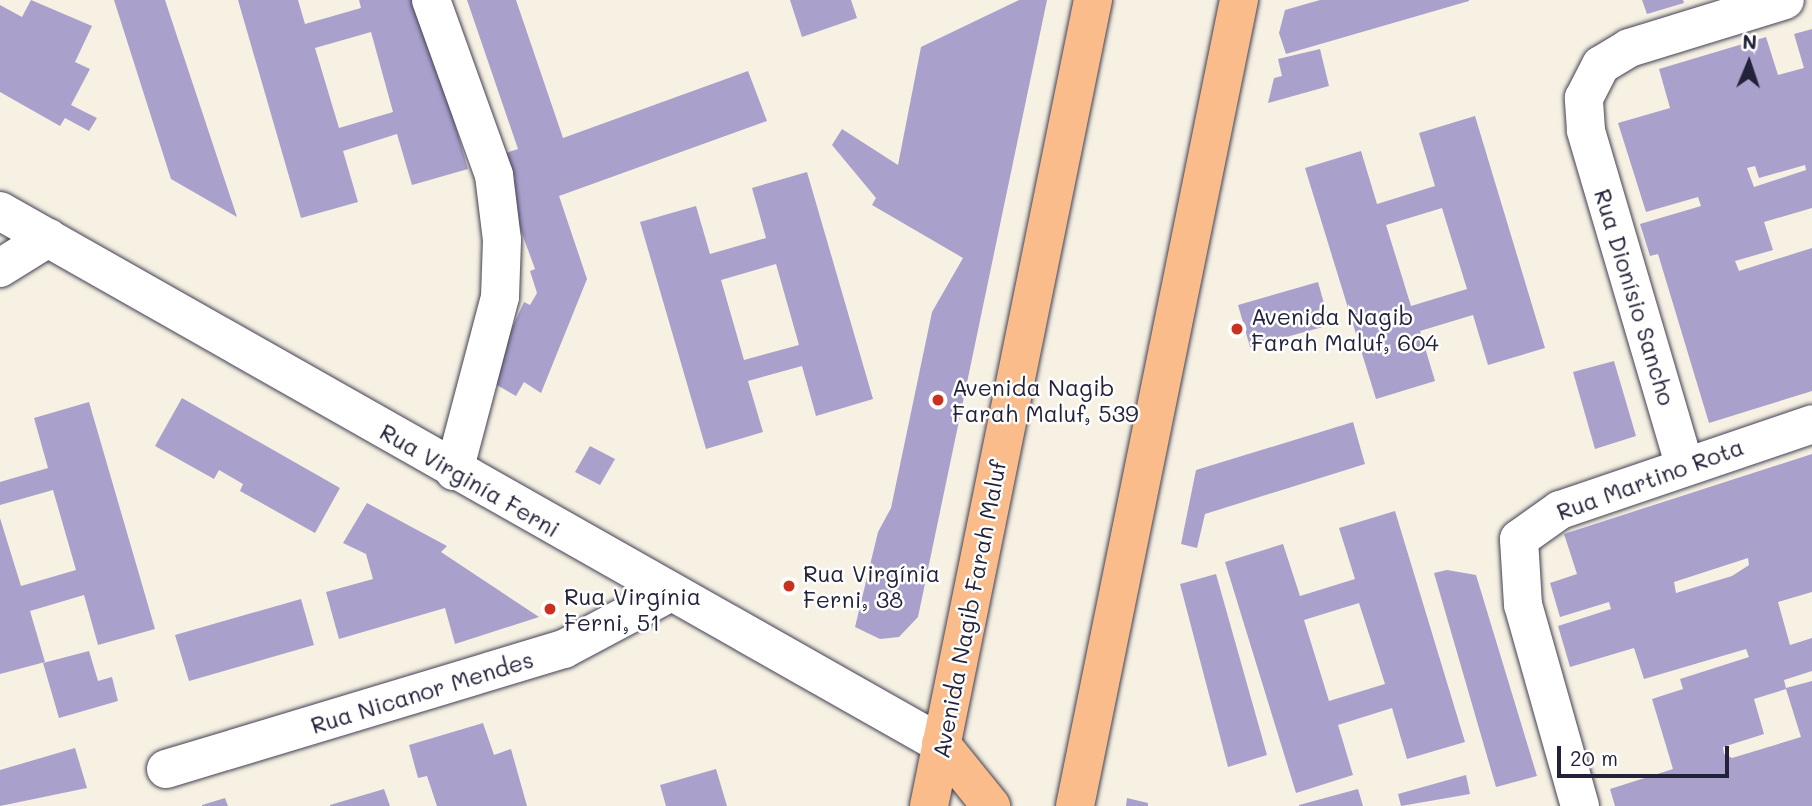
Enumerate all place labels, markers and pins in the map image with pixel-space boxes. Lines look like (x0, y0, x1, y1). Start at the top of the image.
place label: Avenida Nagib Farah Maluf, 604 (1251, 302, 1439, 356)
marker: Avenida Nagib Farah Maluf, 604 (1229, 321, 1245, 337)
place label: Avenida Nagib Farah Maluf, 539 (952, 373, 1139, 427)
marker: Avenida Nagib Farah Maluf, 539 (930, 392, 946, 408)
place label: Rua Virgínia Ferni, 38 (803, 559, 940, 613)
marker: Rua Virgínia Ferni, 38 (781, 578, 797, 594)
place label: Rua Virgínia Ferni, 51 (564, 582, 701, 636)
marker: Rua Virgínia Ferni, 51 (542, 601, 558, 617)

